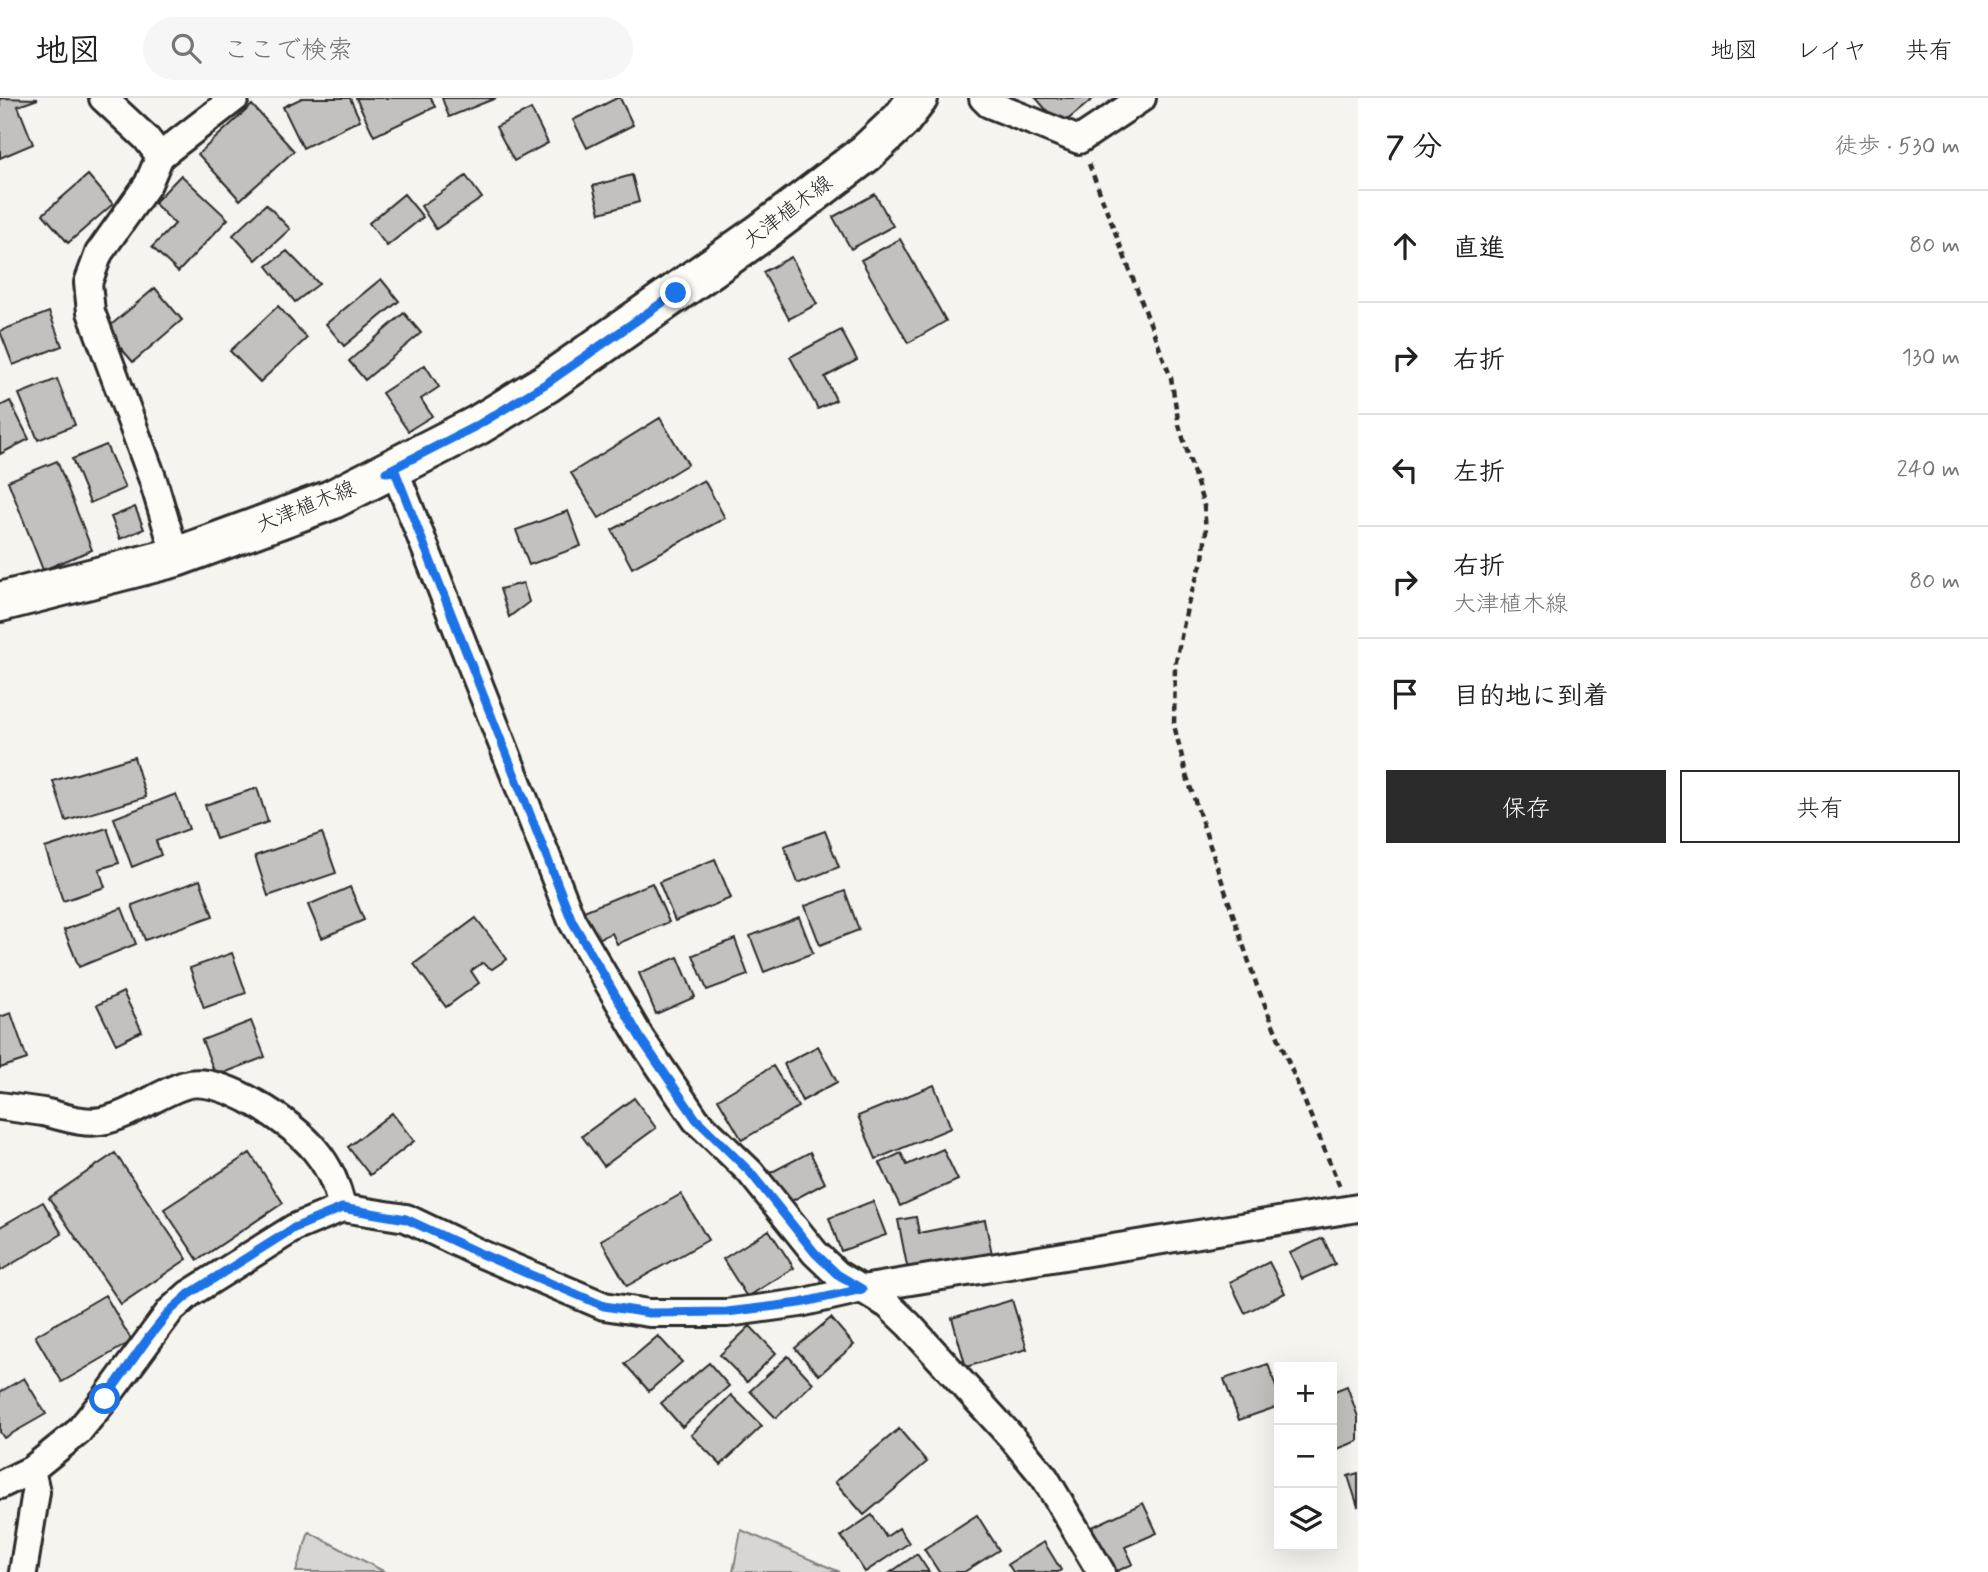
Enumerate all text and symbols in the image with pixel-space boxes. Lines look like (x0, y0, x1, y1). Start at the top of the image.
search box (143, 17, 633, 80)
icon: search (167, 29, 205, 67)
text: 地図 (35, 30, 101, 74)
text: ここで検索 (223, 34, 353, 68)
text: 地図 (1710, 36, 1758, 67)
text: レイヤ (1796, 36, 1867, 67)
text: 共有 (1905, 36, 1953, 67)
text: 7 分 (1386, 128, 1442, 167)
text: 徒歩 · 530 m (1834, 132, 1960, 162)
street label: 大津植木線 (738, 169, 838, 255)
icon: ahead (1386, 227, 1424, 265)
text: 80 m (1909, 231, 1960, 261)
text: 直進 (1453, 232, 1505, 266)
route end (660, 277, 691, 308)
icon: right (1386, 339, 1424, 377)
text: 130 m (1902, 343, 1960, 373)
text: 右折 (1453, 344, 1505, 378)
icon: left (1386, 451, 1424, 489)
text: 240 m (1896, 455, 1960, 485)
text: 左折 (1453, 456, 1505, 490)
street label: 大津植木線 (252, 474, 360, 540)
text: 右折 (1453, 550, 1505, 584)
icon: right (1386, 563, 1424, 601)
text: 80 m (1909, 567, 1960, 597)
text: 大津植木線 (1453, 590, 1568, 620)
icon: arrive (1386, 675, 1424, 713)
text: 目的地に到着 (1453, 680, 1609, 714)
button: 保存 (1386, 770, 1666, 843)
button: 共有 (1680, 770, 1960, 843)
map controls (1274, 1362, 1337, 1551)
button: + (1274, 1362, 1337, 1425)
route start (89, 1383, 120, 1414)
button: − (1274, 1425, 1337, 1488)
button: layers (1274, 1488, 1337, 1551)

